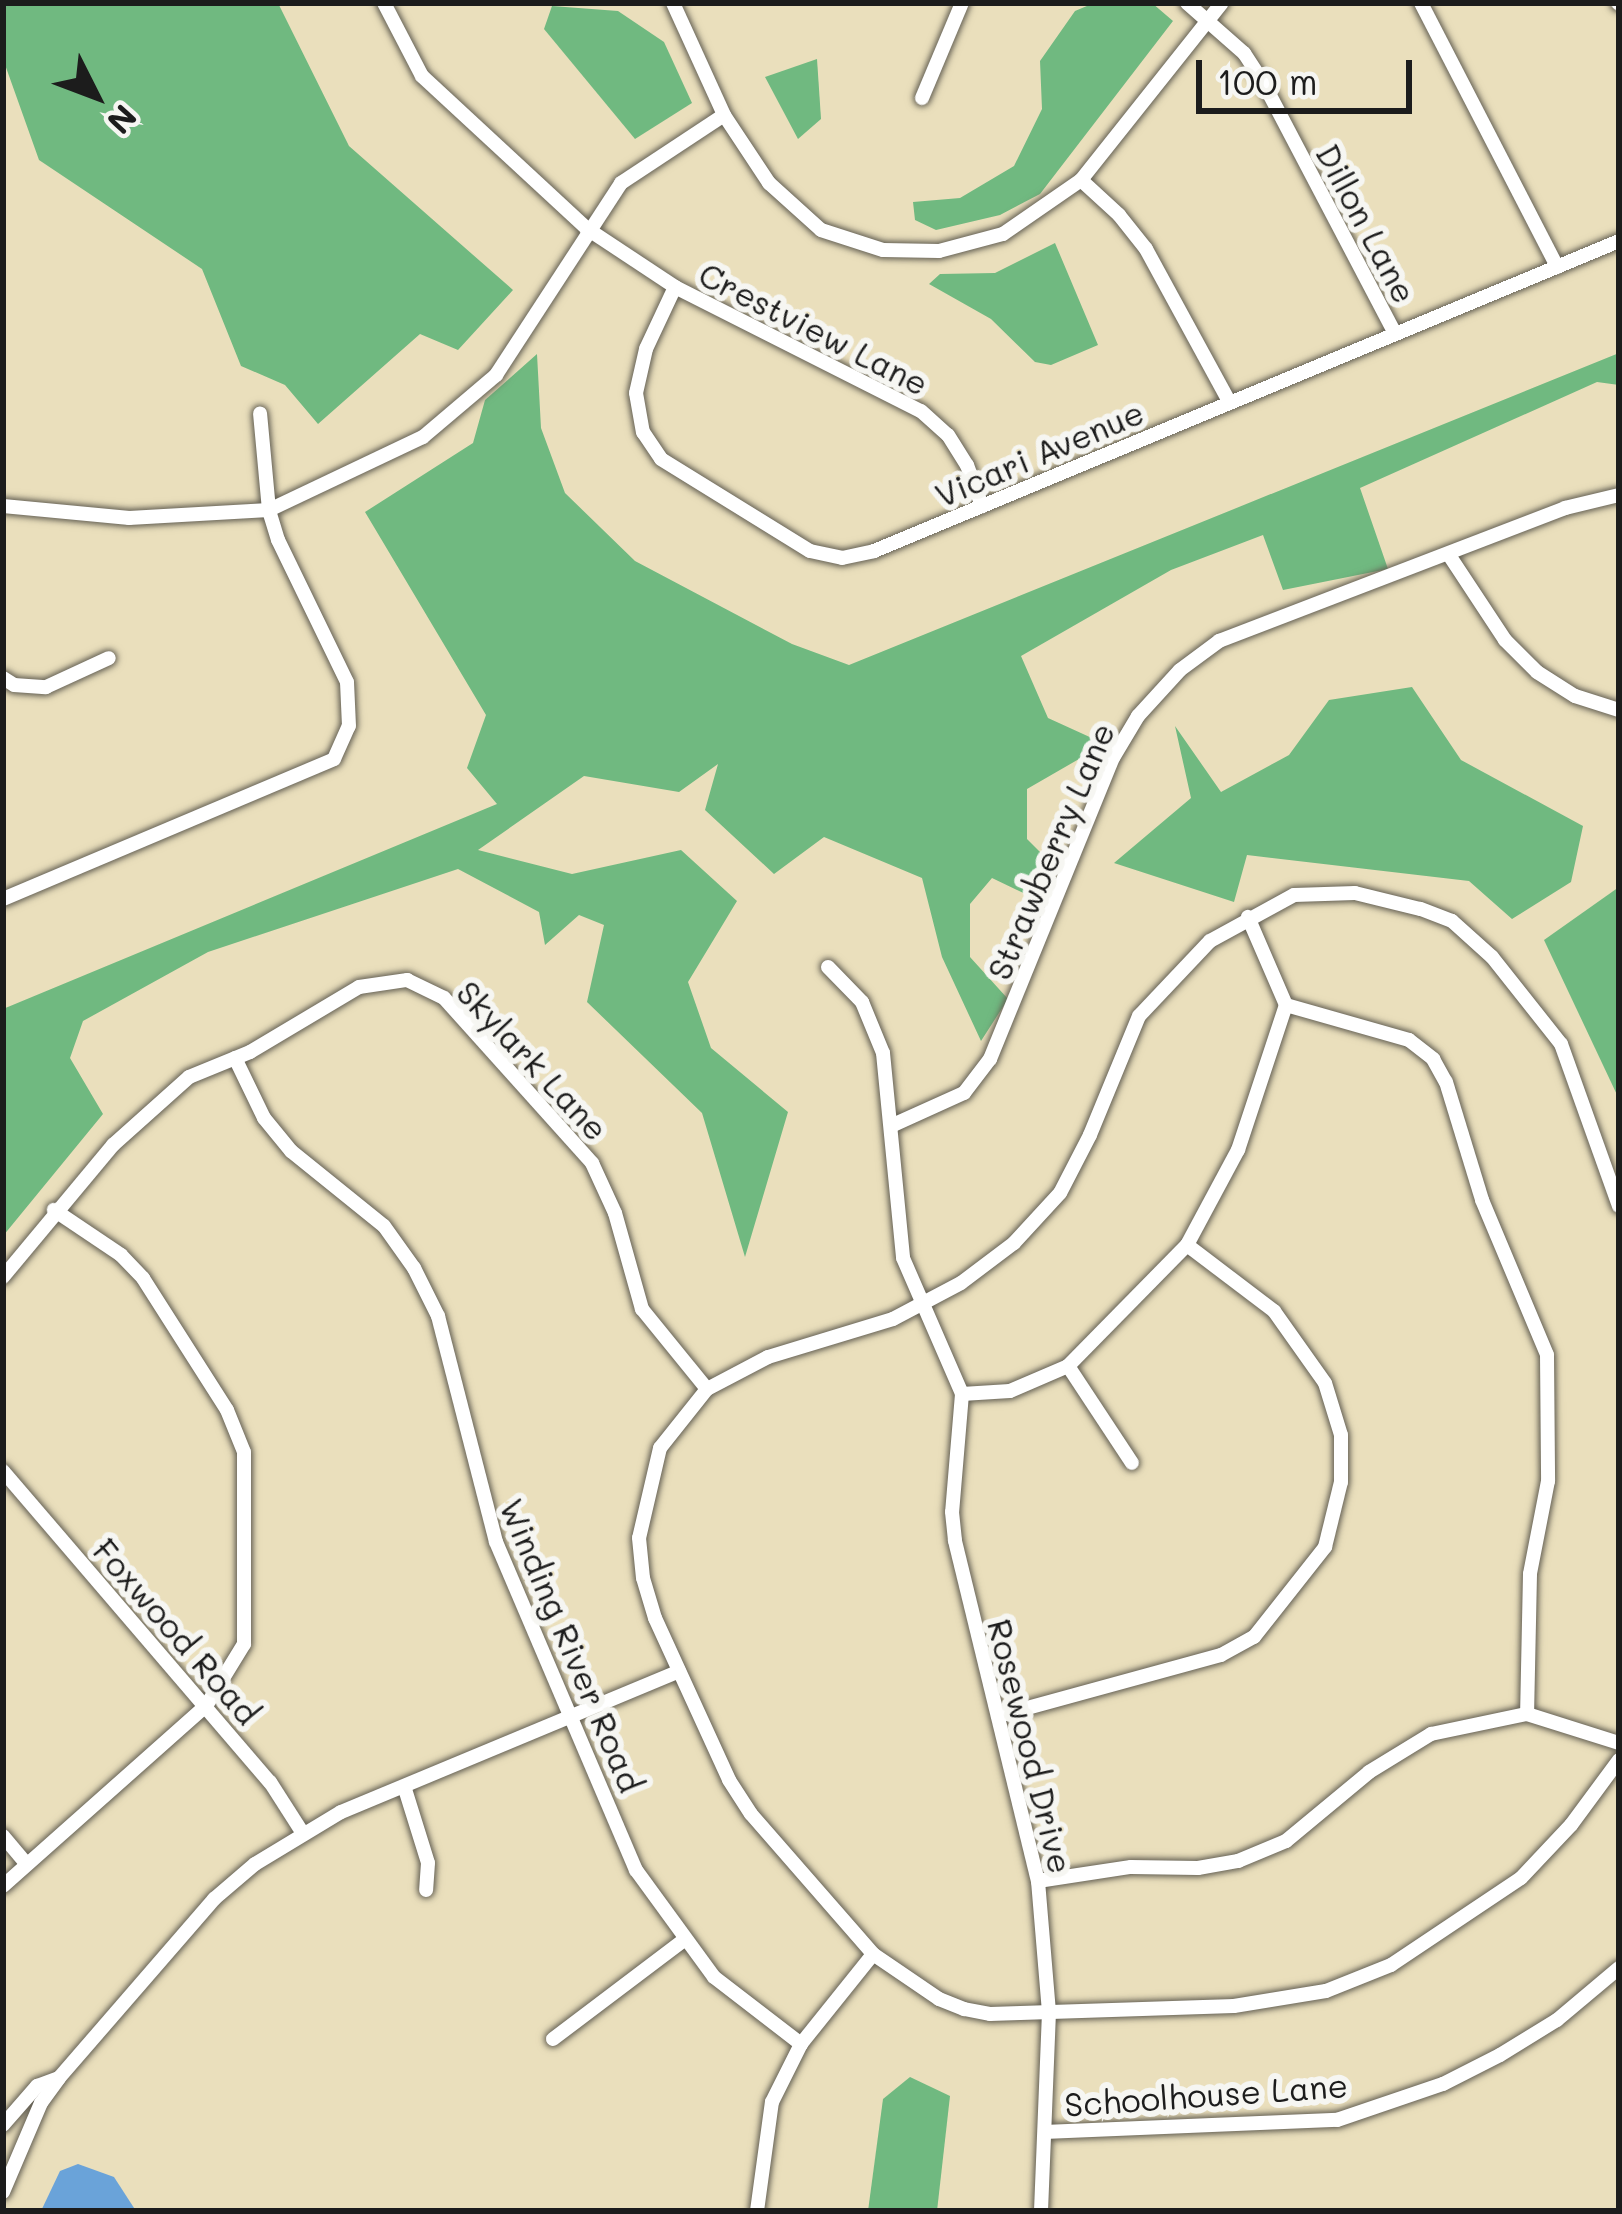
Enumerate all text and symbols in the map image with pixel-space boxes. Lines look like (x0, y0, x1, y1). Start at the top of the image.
north arrow (36, 36, 156, 156)
scale bar (1202, 36, 1418, 110)
text: 100 m (1217, 57, 1318, 104)
text: N (99, 97, 147, 144)
street label: Dillon Lane (1309, 137, 1425, 309)
street label: Crestview Lane (693, 253, 935, 403)
street label: Vicari Avenue (929, 391, 1149, 515)
street label: Strawberry Lane (978, 717, 1122, 985)
street label: Skylark Lane (449, 972, 617, 1148)
street label: Winding River Road (492, 1492, 652, 1798)
street label: Foxwood Road (86, 1530, 268, 1732)
street label: Rosewood Drive (980, 1615, 1082, 1877)
street label: Schoolhouse Lane (1063, 2064, 1349, 2124)

